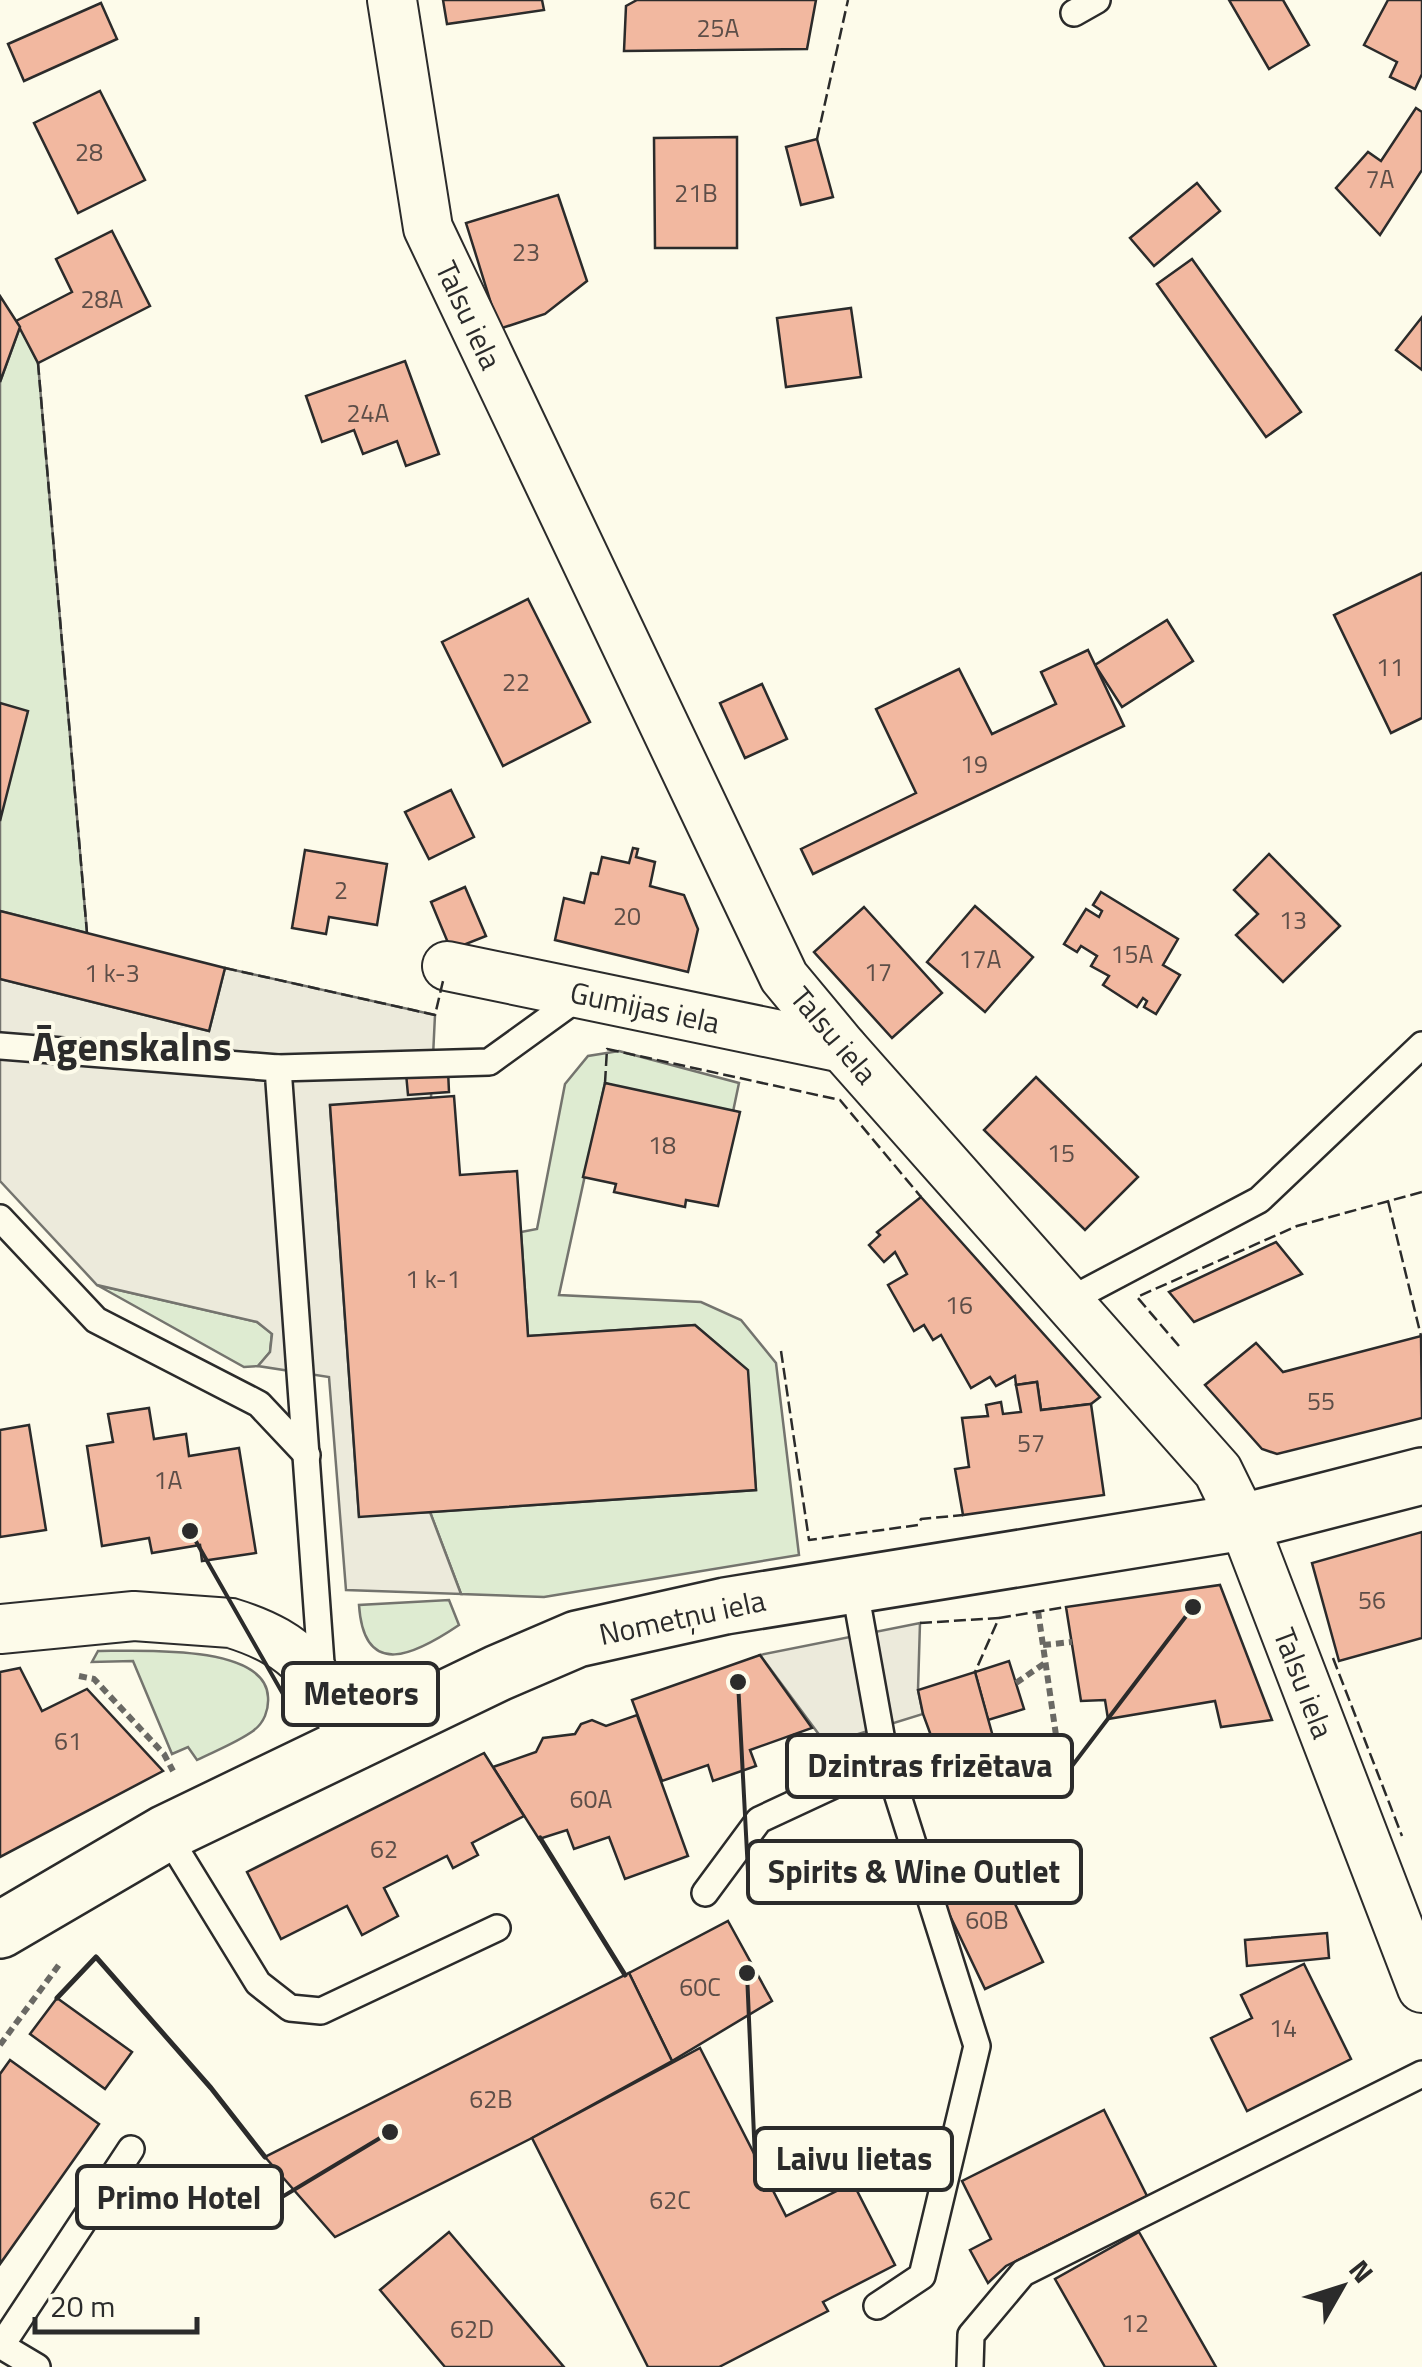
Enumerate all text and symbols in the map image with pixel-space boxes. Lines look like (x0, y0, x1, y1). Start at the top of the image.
house number: 25A (697, 9, 740, 47)
house number: 28 (75, 133, 103, 171)
house number: 7A (1366, 160, 1395, 198)
house number: 21B (674, 174, 718, 212)
house number: 23 (512, 233, 540, 271)
street label: Talsu iela (424, 253, 514, 377)
house number: 28A (81, 280, 124, 318)
house number: 24A (347, 394, 390, 432)
house number: 11 (1376, 648, 1404, 686)
house number: 22 (502, 663, 530, 701)
house number: 19 (960, 745, 988, 783)
house number: 2 (334, 871, 348, 909)
house number: 20 (613, 897, 641, 935)
house number: 13 (1279, 901, 1307, 939)
house number: 15A (1111, 935, 1154, 973)
house number: 17A (959, 940, 1002, 978)
house number: 17 (864, 953, 892, 991)
house number: 1 k-3 (84, 954, 140, 992)
street label: Gumijas iela (566, 969, 724, 1045)
street label: Talsu iela (779, 976, 889, 1094)
district label: Āgenskalns (32, 1016, 232, 1077)
house number: 18 (648, 1126, 676, 1164)
house number: 15 (1047, 1134, 1075, 1172)
house number: 1 k-1 (405, 1260, 461, 1298)
house number: 16 (945, 1286, 973, 1324)
house number: 55 (1307, 1382, 1335, 1420)
house number: 57 (1017, 1424, 1045, 1462)
house number: 1A (154, 1461, 183, 1499)
street label: Nometņu iela (595, 1577, 769, 1657)
house number: 56 (1358, 1581, 1386, 1619)
street label: Talsu iela (1262, 1621, 1346, 1745)
callout: Meteors (283, 1663, 438, 1725)
text: Meteors (303, 1669, 419, 1717)
house number: 61 (54, 1722, 82, 1760)
callout: Dzintras frizētava (787, 1735, 1072, 1797)
text: Dzintras frizētava (807, 1741, 1053, 1789)
house number: 60A (570, 1780, 613, 1818)
house number: 62 (370, 1830, 398, 1868)
callout: Spirits & Wine Outlet (748, 1841, 1081, 1903)
text: Spirits & Wine Outlet (768, 1847, 1060, 1895)
house number: 60B (965, 1901, 1009, 1939)
house number: 60C (679, 1968, 721, 2006)
house number: 14 (1269, 2009, 1297, 2047)
house number: 62B (469, 2080, 513, 2118)
callout: Laivu lietas (755, 2128, 952, 2190)
text: Laivu lietas (776, 2134, 932, 2182)
callout: Primo Hotel (77, 2166, 282, 2228)
text: Primo Hotel (96, 2173, 262, 2221)
house number: 62C (649, 2181, 691, 2219)
north arrow (1292, 2237, 1392, 2337)
text: N (1339, 2250, 1385, 2292)
scale bar (35, 2272, 198, 2334)
text: 20 m (50, 2283, 115, 2329)
house number: 12 (1121, 2304, 1149, 2342)
house number: 62D (450, 2310, 494, 2348)

